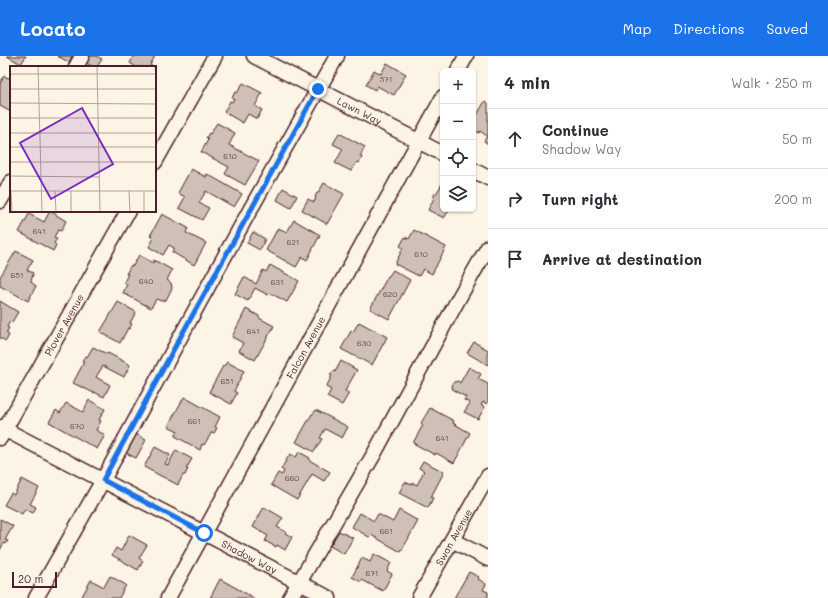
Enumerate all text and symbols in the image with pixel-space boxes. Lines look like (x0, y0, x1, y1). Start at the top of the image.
text: Locato (20, 16, 86, 41)
text: Map (623, 19, 651, 38)
text: Directions (673, 19, 744, 38)
text: Saved (766, 19, 808, 38)
inset map (10, 66, 156, 212)
map controls (440, 68, 476, 212)
button: + (440, 68, 476, 104)
text: 4 min (504, 71, 550, 93)
house number: 571 (380, 74, 392, 84)
text: Walk · 250 m (731, 74, 812, 91)
route end (309, 80, 327, 98)
street label: Lawn Way (335, 93, 384, 128)
button: − (440, 104, 476, 140)
text: Continue (542, 120, 609, 140)
icon: ahead (504, 128, 526, 150)
text: 50 m (782, 130, 812, 147)
button: locate (440, 140, 476, 176)
text: Shadow Way (542, 140, 621, 157)
house number: 610 (223, 151, 237, 161)
button: layers (440, 176, 476, 212)
icon: right (504, 188, 526, 210)
text: Turn right (542, 189, 619, 209)
text: 200 m (774, 190, 812, 207)
house number: 641 (32, 226, 46, 236)
house number: 621 (287, 237, 299, 247)
icon: arrive (504, 248, 526, 270)
house number: 610 (414, 249, 428, 259)
text: Arrive at destination (542, 249, 702, 269)
house number: 651 (10, 270, 24, 280)
house number: 640 (139, 276, 153, 286)
house number: 631 (270, 277, 284, 287)
house number: 620 (383, 289, 397, 299)
street label: Plover Avenue (41, 291, 87, 358)
street label: Falcon Avenue (283, 313, 328, 381)
house number: 641 (246, 326, 260, 336)
house number: 630 (357, 338, 371, 348)
house number: 651 (220, 376, 234, 386)
house number: 661 (187, 416, 201, 426)
house number: 670 (70, 421, 84, 431)
house number: 641 (435, 433, 449, 443)
house number: 660 (285, 473, 299, 483)
street label: Swan Avenue (432, 506, 475, 568)
route start (195, 524, 213, 542)
house number: 661 (379, 526, 393, 536)
street label: Shadow Way (219, 536, 280, 577)
house number: 671 (366, 568, 378, 578)
scale bar (12, 570, 57, 589)
text: 20 m (18, 571, 43, 586)

